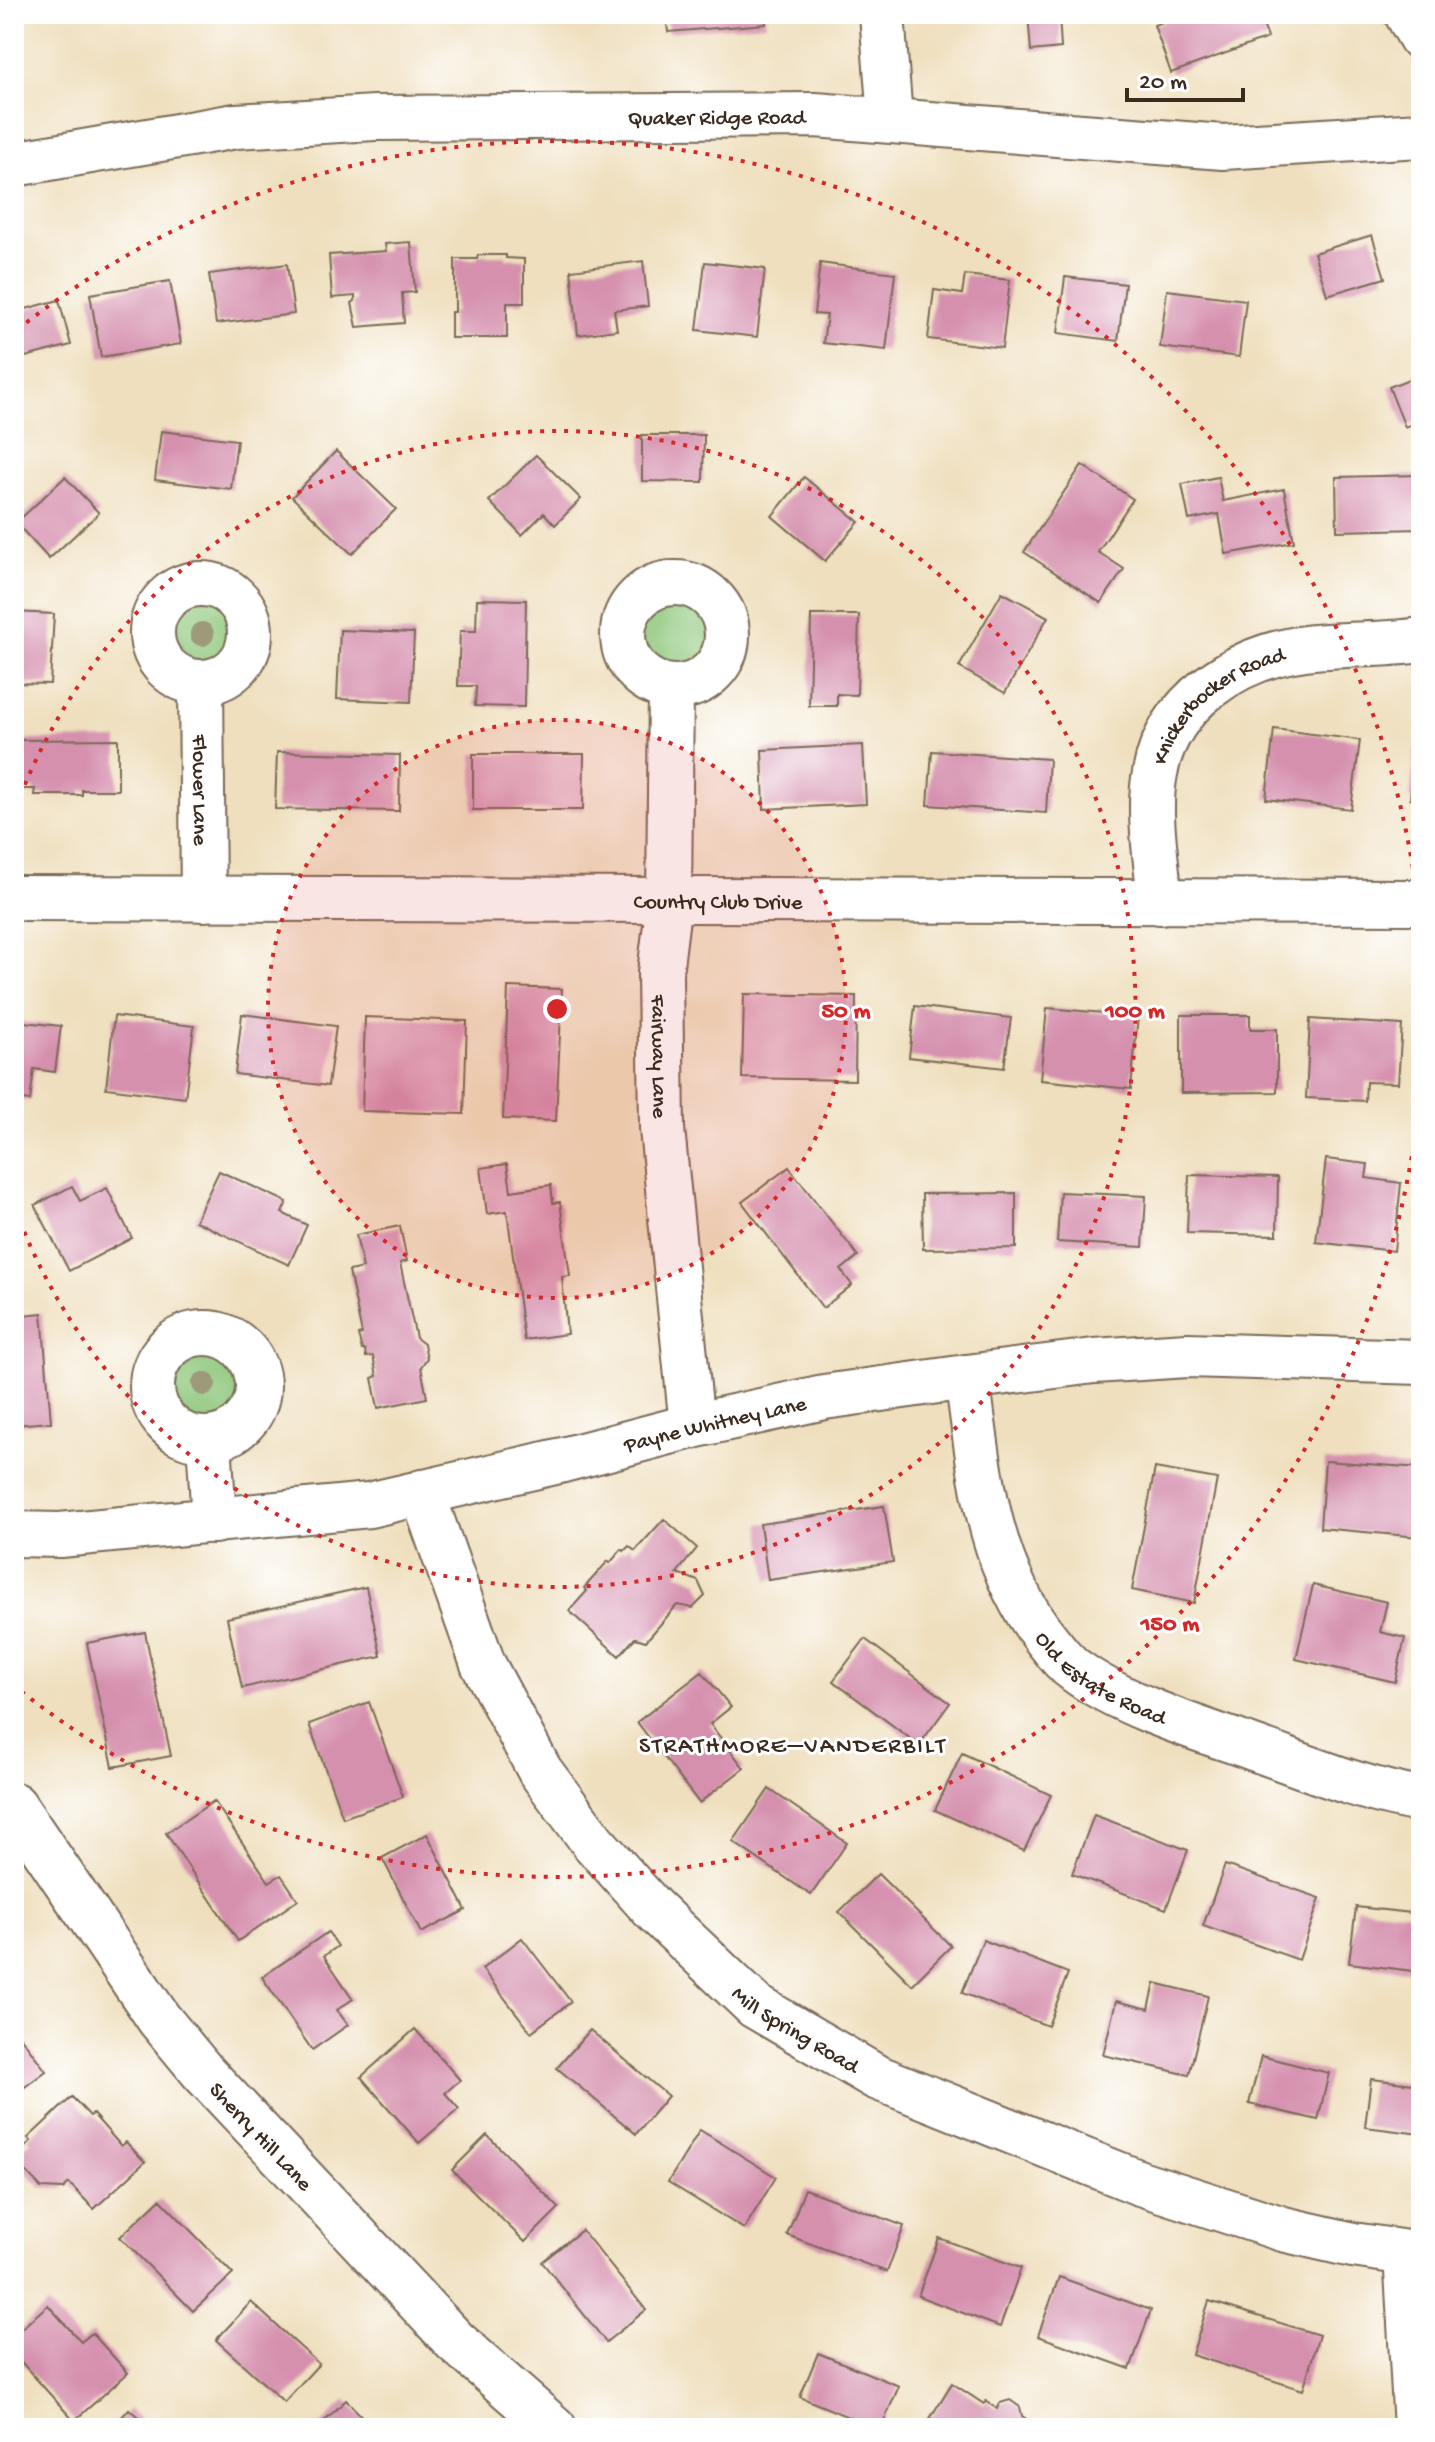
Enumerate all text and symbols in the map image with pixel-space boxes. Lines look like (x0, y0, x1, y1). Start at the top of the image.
scale bar (1127, 52, 1243, 102)
text: 20 m (1139, 69, 1187, 98)
street label: Quaker Ridge Road (628, 106, 808, 133)
street label: Knickerbocker Road (1148, 643, 1290, 768)
street label: Flower Lane (184, 733, 212, 846)
street label: Country Club Drive (633, 891, 803, 917)
street label: Fairway Lane (643, 994, 671, 1119)
centre of rings (543, 995, 571, 1023)
text: 50 m (822, 998, 870, 1027)
text: 100 m (1104, 998, 1165, 1027)
street label: Payne Whitney Lane (621, 1392, 810, 1461)
text: 150 m (1140, 1611, 1199, 1640)
street label: Old Estate Road (1028, 1627, 1171, 1733)
district label: STRATHMORE–VANDERBILT (639, 1733, 947, 1762)
street label: Mill Spring Road (725, 1982, 864, 2082)
street label: Sherry Hill Lane (202, 2078, 317, 2198)

